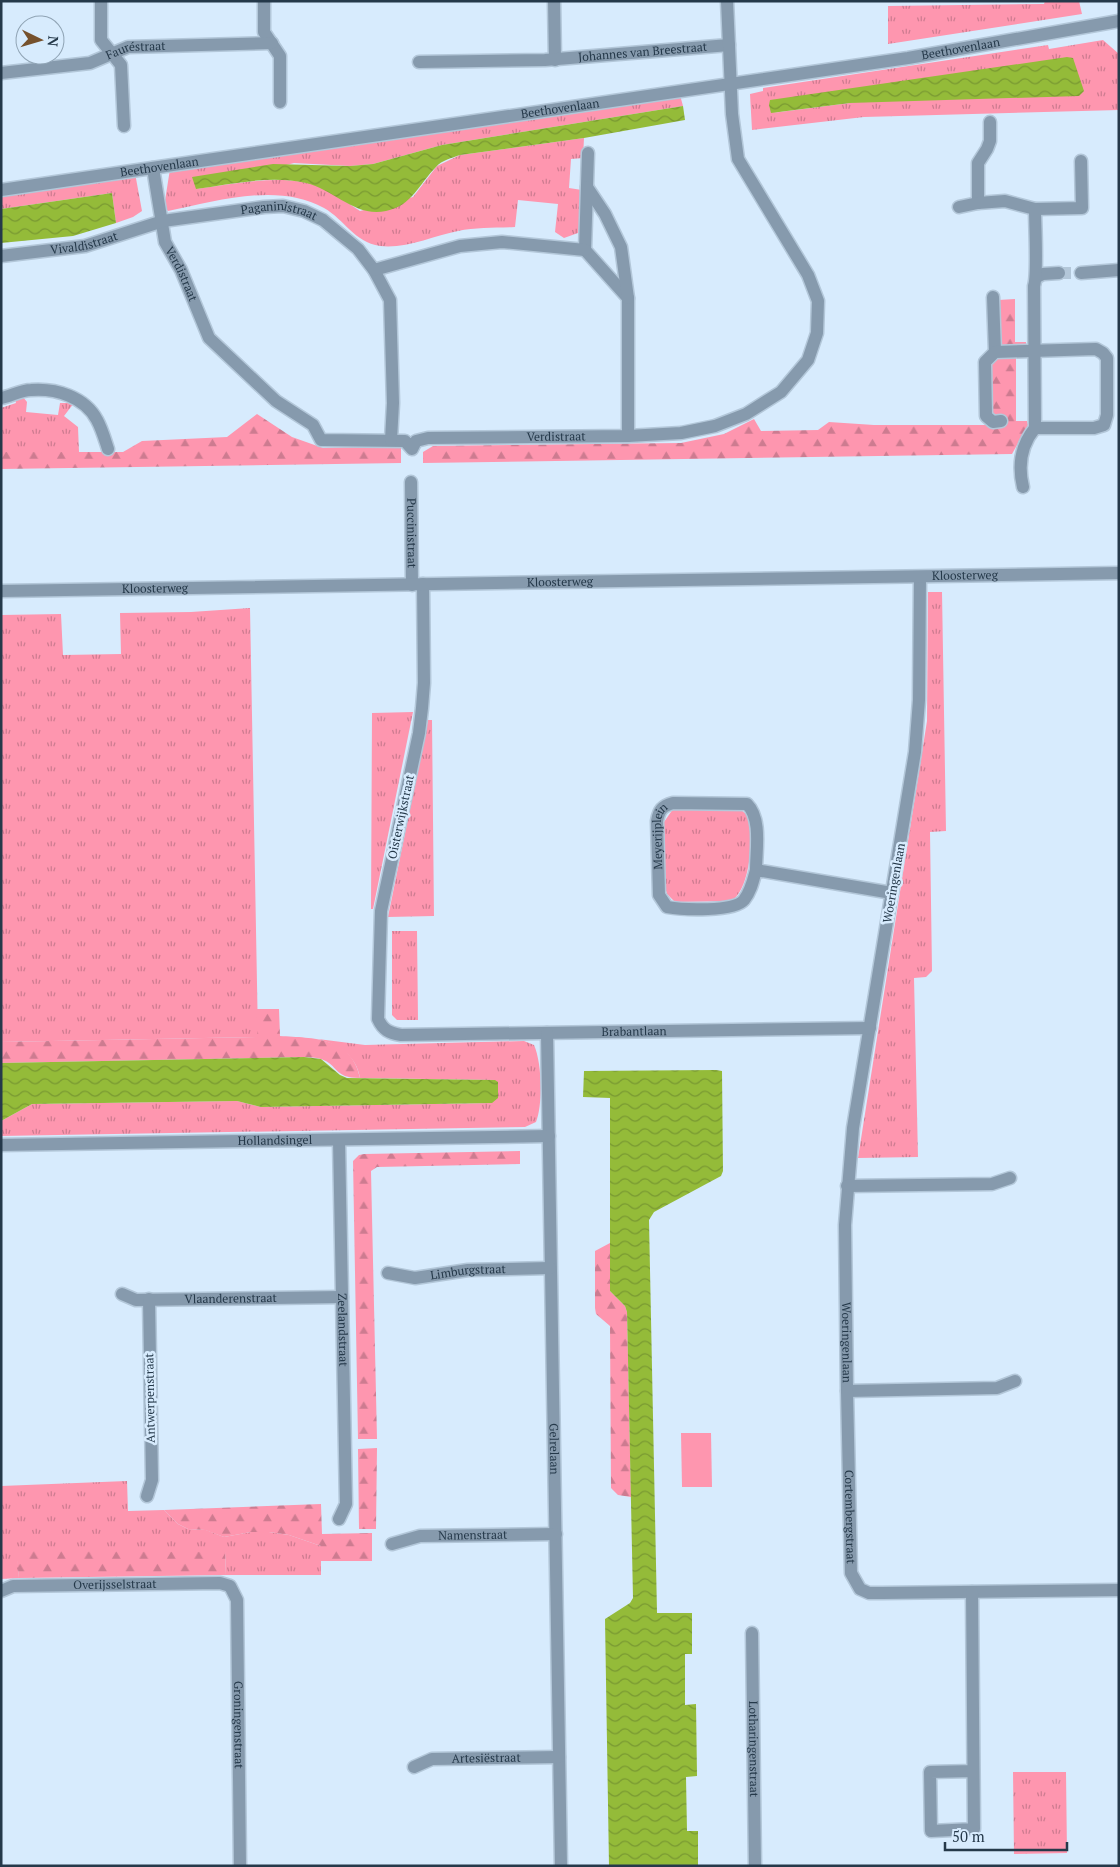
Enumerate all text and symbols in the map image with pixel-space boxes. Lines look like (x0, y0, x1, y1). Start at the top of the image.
north arrow (15, 15, 65, 65)
street label: Beethovenlaan (920, 34, 1001, 63)
text: N (43, 35, 63, 48)
street label: Fauréstraat (103, 38, 166, 62)
street label: Johannes van Breestraat (577, 39, 708, 64)
street label: Beethovenlaan (520, 95, 600, 121)
street label: Beethovenlaan (119, 153, 200, 180)
street label: Paganinistraat (240, 198, 320, 224)
street label: Vivaldistraat (49, 228, 120, 257)
street label: Verdistraat (162, 244, 201, 304)
street label: Verdistraat (527, 428, 586, 444)
street label: Puccinistraat (404, 498, 420, 569)
street label: Kloosterweg (932, 567, 999, 583)
street label: Kloosterweg (527, 573, 594, 590)
street label: Kloosterweg (122, 580, 189, 596)
street label: Oisterwijkstraat (384, 773, 417, 860)
street label: Meyerijplein (649, 799, 670, 870)
street label: Woeringenlaan (879, 842, 908, 924)
street label: Brabantlaan (601, 1023, 667, 1039)
street label: Hollandsingel (238, 1132, 313, 1148)
street label: Limburgstraat (429, 1261, 507, 1283)
street label: Vlaanderenstraat (184, 1290, 278, 1306)
street label: Zeelandstraat (335, 1293, 351, 1367)
street label: Woeringenlaan (839, 1302, 855, 1383)
street label: Antwerpenstraat (141, 1352, 158, 1443)
street label: Gelrelaan (547, 1423, 562, 1475)
street label: Cortembergstraat (842, 1470, 859, 1565)
street label: Namenstraat (438, 1527, 508, 1543)
street label: Overijsselstraat (73, 1576, 157, 1592)
street label: Groningenstraat (231, 1681, 247, 1769)
street label: Lotharingenstraat (746, 1701, 762, 1798)
street label: Artesiëstraat (452, 1750, 521, 1766)
scale bar (945, 1820, 1068, 1852)
text: 50 m (952, 1826, 985, 1846)

